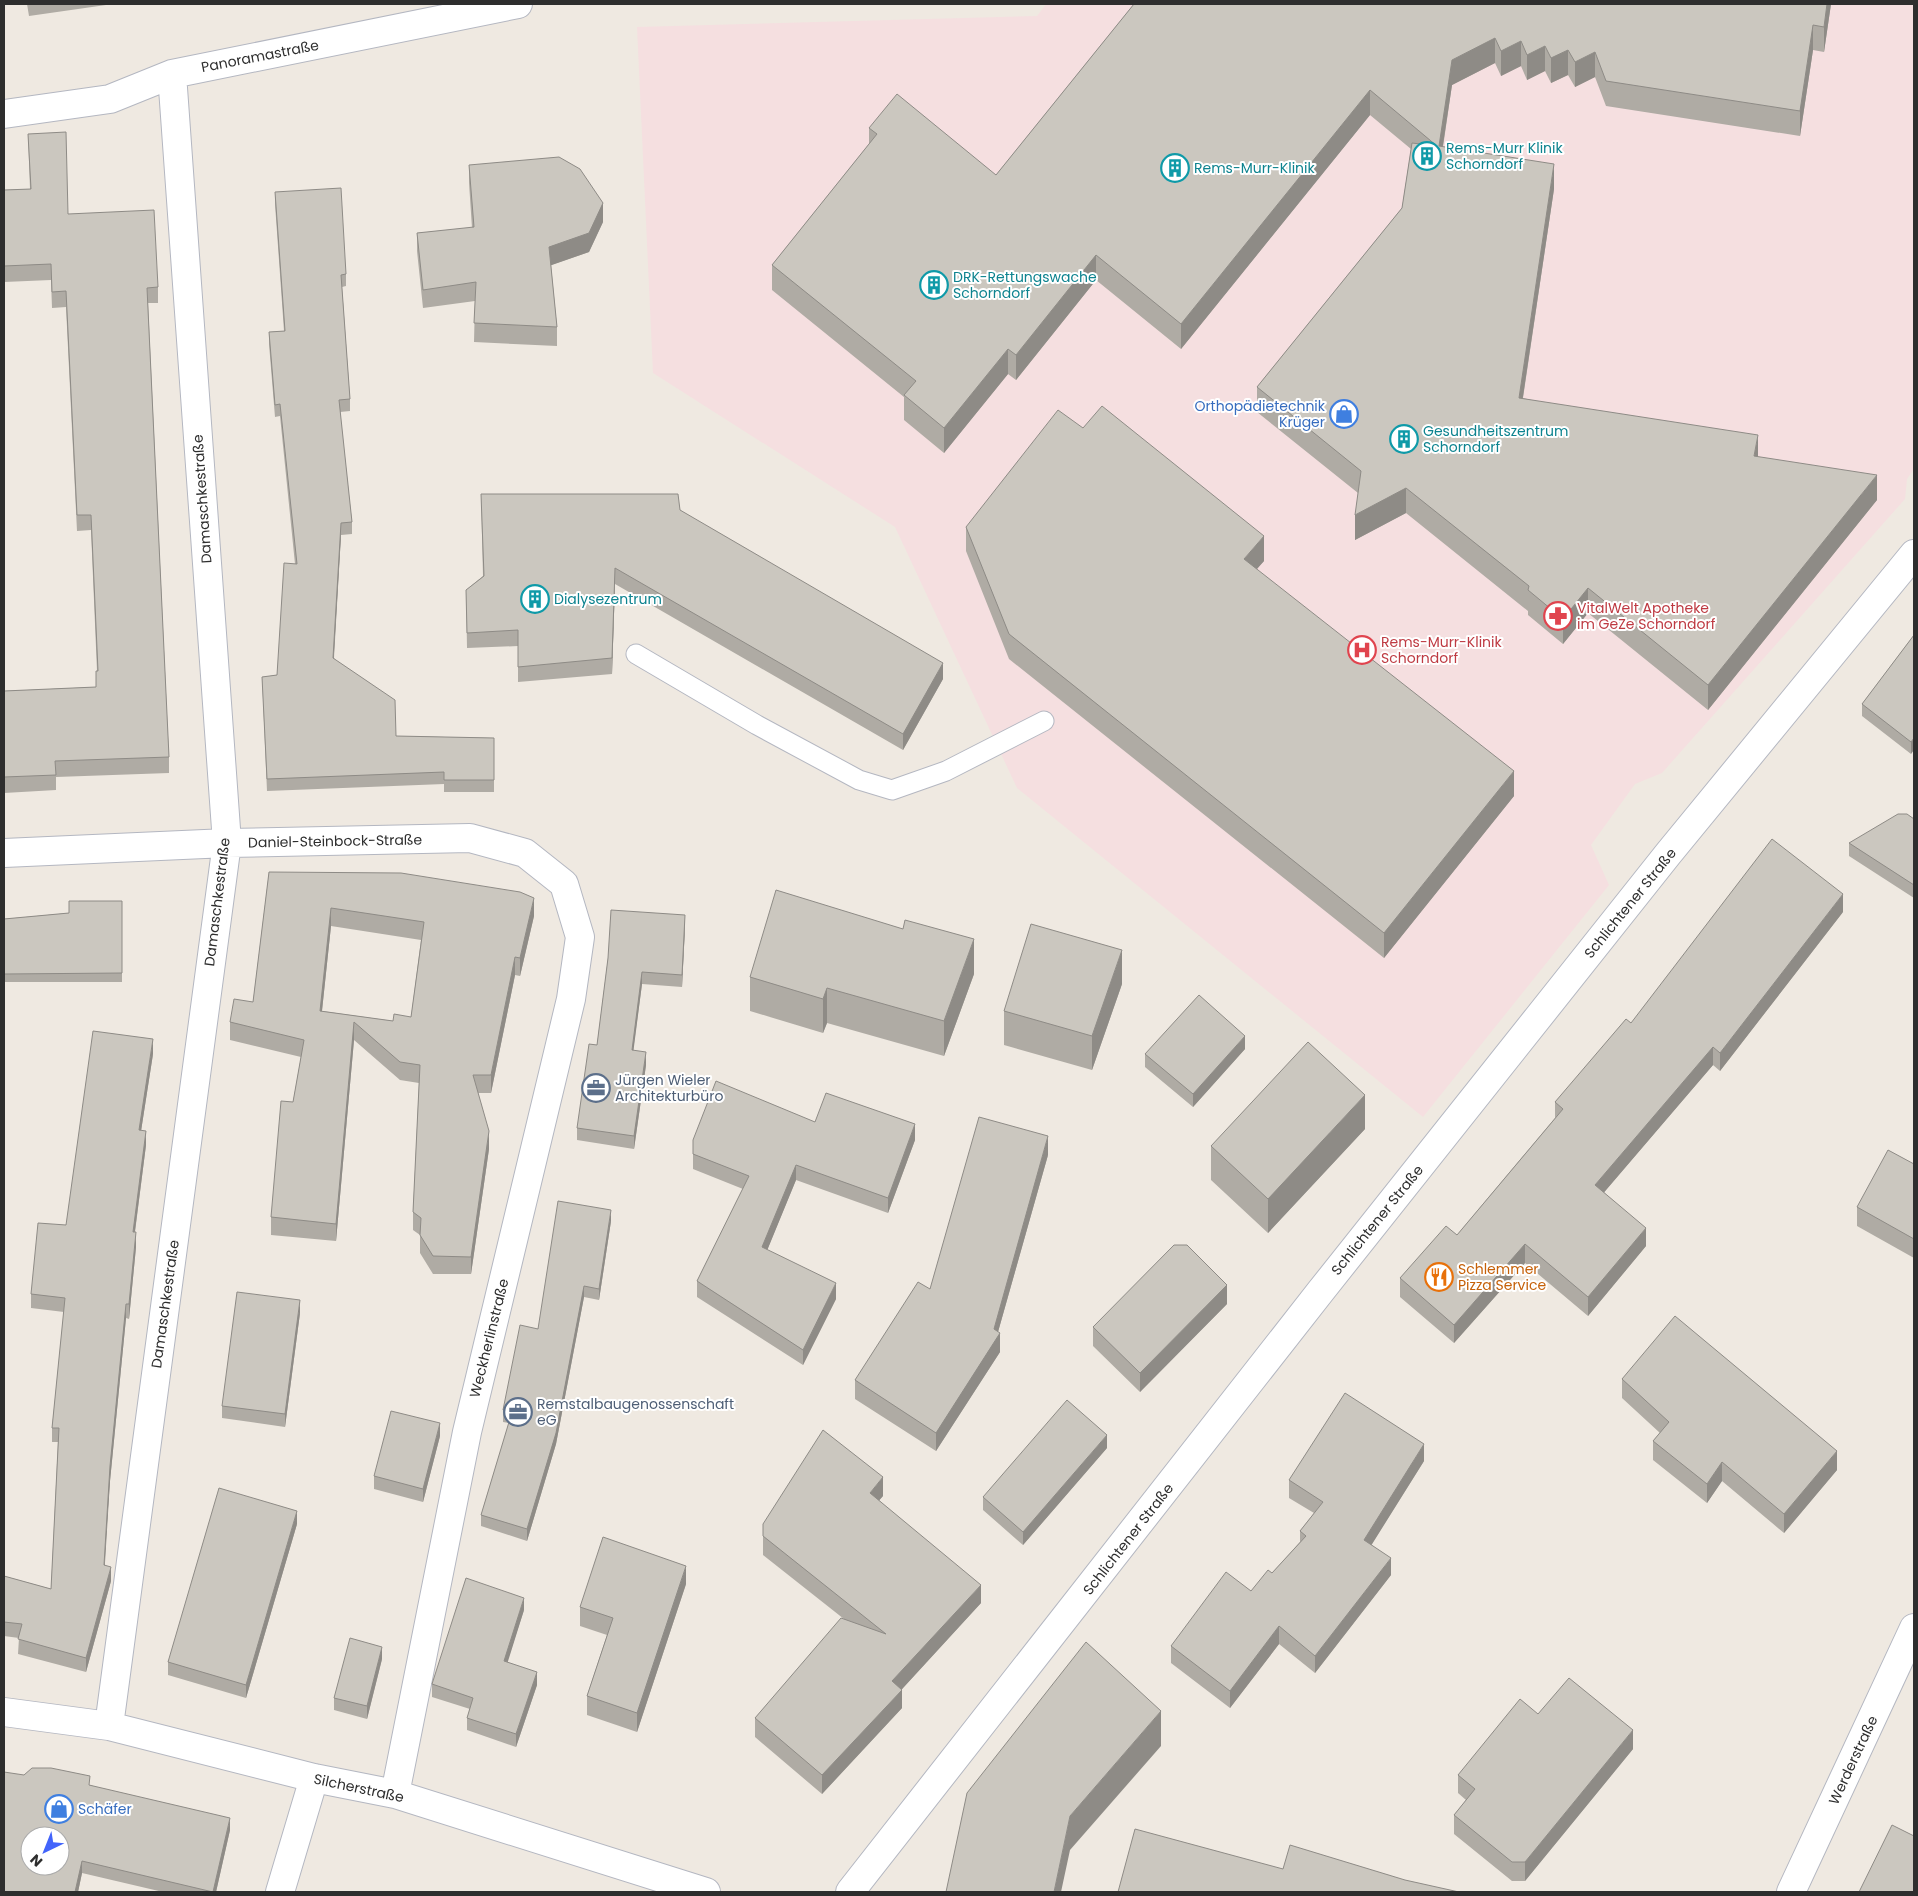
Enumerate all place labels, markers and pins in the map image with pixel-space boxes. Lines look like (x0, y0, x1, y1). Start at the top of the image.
place label: Rems-Murr Klinik Schorndorf (1446, 138, 1564, 174)
building icon: Rems-Murr Klinik Schorndorf (1412, 141, 1442, 171)
building icon: Rems-Murr-Klinik (1160, 153, 1190, 183)
place label: Rems-Murr-Klinik (1194, 158, 1315, 178)
place label: DRK-Rettungswache Schorndorf (953, 267, 1097, 303)
building icon: DRK-Rettungswache Schorndorf (919, 270, 949, 300)
place label: Orthopädietechnik Krüger (1194, 396, 1326, 432)
shop icon: Orthopädietechnik Krüger (1329, 399, 1359, 429)
place label: Gesundheitszentrum Schorndorf (1423, 421, 1568, 457)
building icon: Gesundheitszentrum Schorndorf (1389, 424, 1419, 454)
building icon: Dialysezentrum (520, 584, 550, 614)
place label: Dialysezentrum (554, 589, 662, 609)
place label: VitalWelt Apotheke im GeZe Schorndorf (1577, 598, 1716, 634)
pharmacy icon: VitalWelt Apotheke im GeZe Schorndorf (1543, 601, 1573, 631)
place label: Rems-Murr-Klinik Schorndorf (1381, 632, 1502, 668)
hospital icon: Rems-Murr-Klinik Schorndorf (1347, 635, 1377, 665)
place label: Jürgen Wieler Architekturbüro (615, 1070, 723, 1106)
office icon: Jürgen Wieler Architekturbüro (581, 1073, 611, 1103)
place label: Schlemmer Pizza Service (1458, 1259, 1546, 1295)
restaurant icon: Schlemmer Pizza Service (1424, 1262, 1454, 1292)
place label: Remstalbaugenossenschaft eG (537, 1394, 734, 1430)
office icon: Remstalbaugenossenschaft eG (503, 1397, 533, 1427)
shop icon: Schäfer (44, 1794, 74, 1824)
place label: Schäfer (78, 1799, 132, 1819)

